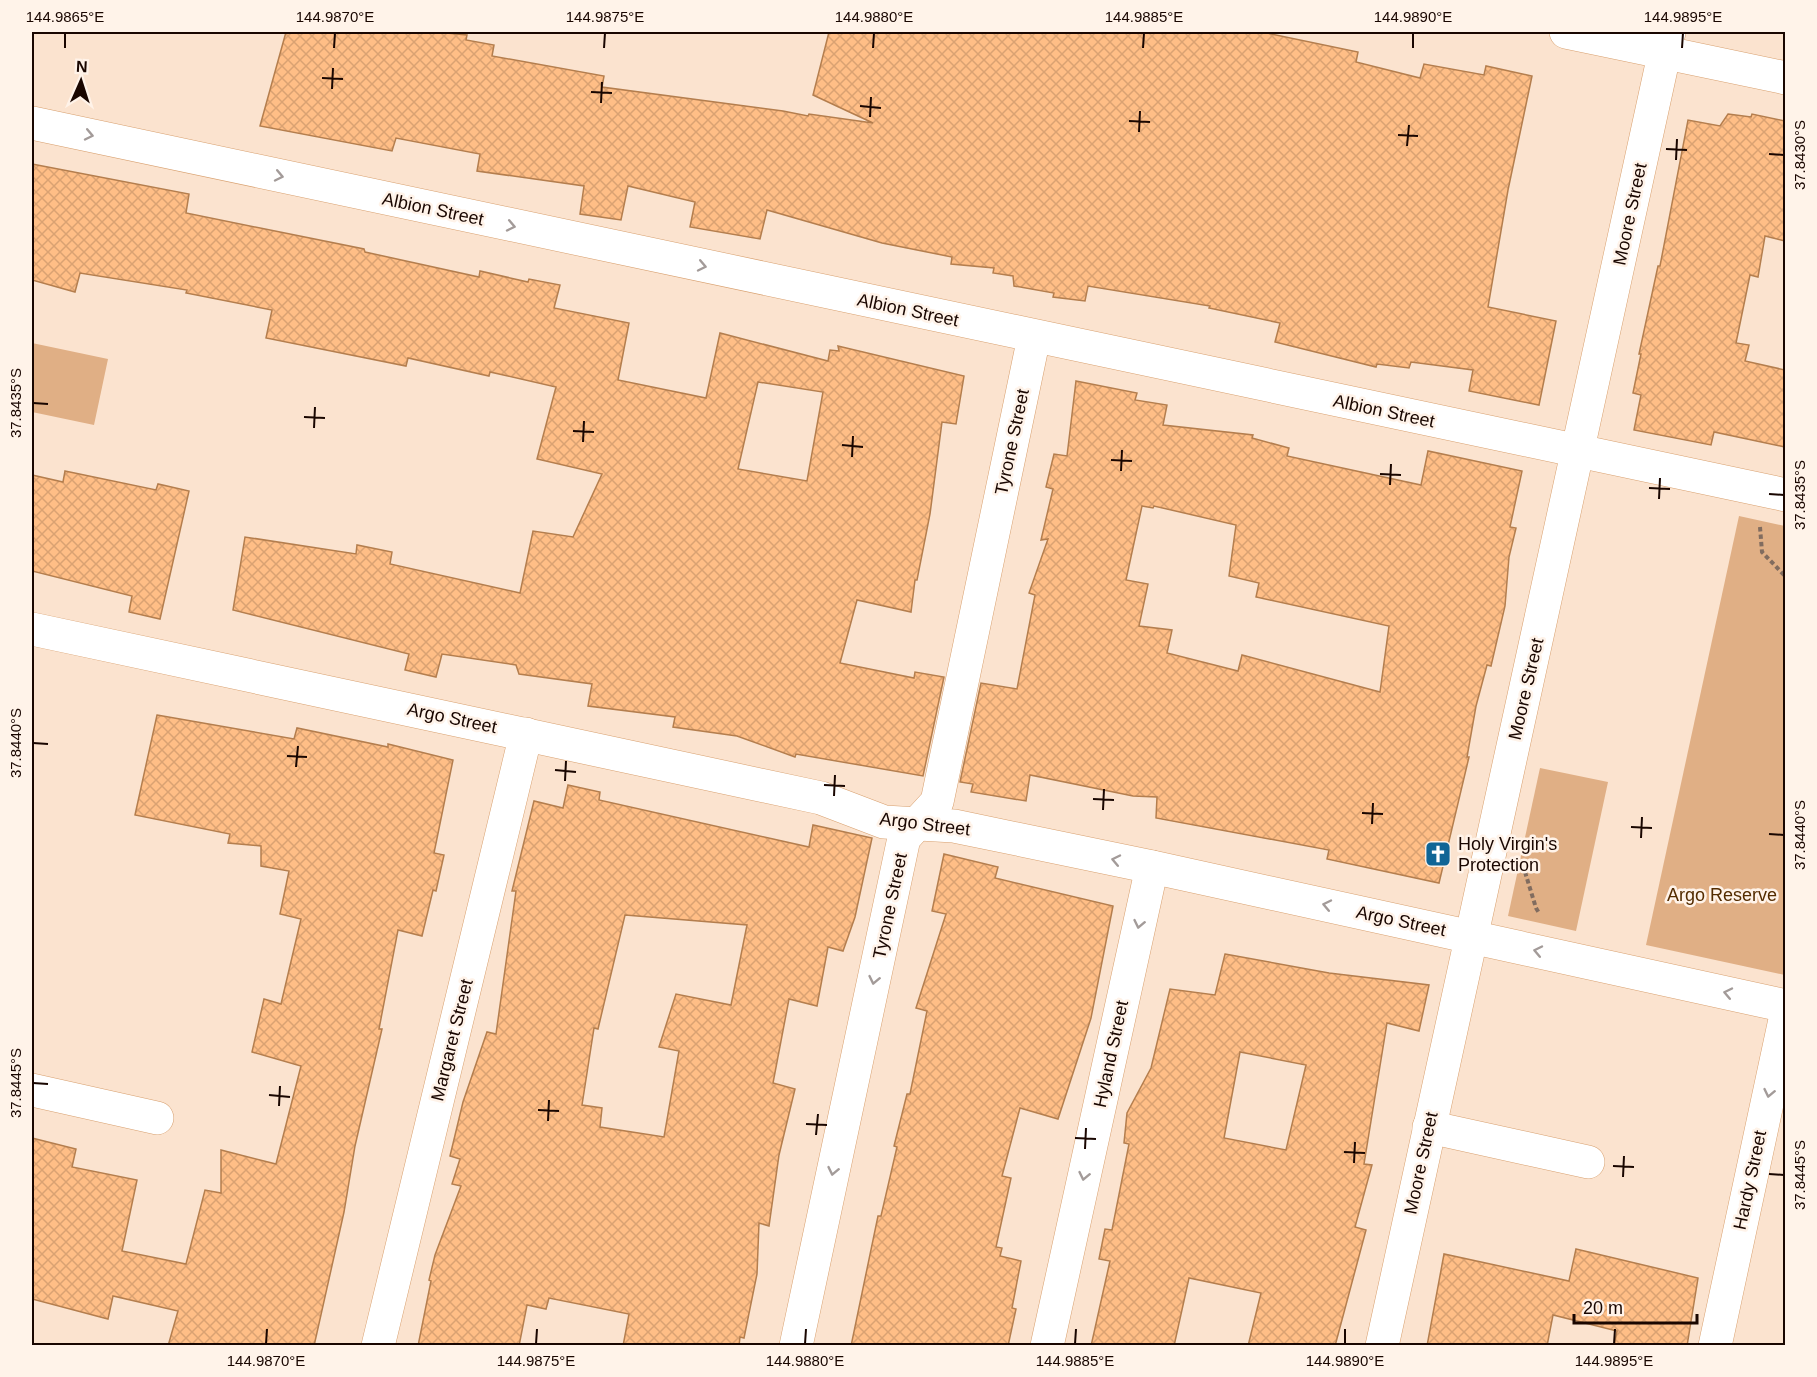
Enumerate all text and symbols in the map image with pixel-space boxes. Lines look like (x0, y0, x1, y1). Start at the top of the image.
text: 144.9865°E (26, 8, 104, 25)
text: 144.9870°E (296, 8, 374, 25)
text: 144.9875°E (566, 8, 644, 25)
text: 144.9880°E (835, 8, 913, 25)
text: 144.9885°E (1105, 8, 1183, 25)
text: 144.9890°E (1374, 8, 1452, 25)
text: 144.9895°E (1644, 8, 1722, 25)
north arrow (51, 51, 111, 111)
text: N (76, 58, 88, 75)
text: 37.8430°S (1791, 120, 1808, 190)
one-way arrow (83, 128, 93, 141)
street label: Moore Street (1609, 161, 1651, 267)
one-way arrow (274, 169, 284, 182)
street label: Albion Street (381, 189, 485, 229)
one-way arrow (506, 218, 516, 231)
one-way arrow (697, 259, 707, 272)
street label: Albion Street (856, 290, 960, 330)
text: 37.8435°S (7, 368, 24, 438)
street label: Tyrone Street (991, 387, 1033, 497)
street label: Albion Street (1332, 391, 1436, 431)
text: 37.8435°S (1791, 460, 1808, 530)
street label: Moore Street (1505, 636, 1547, 742)
street label: Argo Street (405, 699, 499, 737)
text: 37.8440°S (7, 708, 24, 778)
text: 37.8440°S (1791, 800, 1808, 870)
street label: Argo Street (879, 809, 971, 839)
place label: Holy Virgin's Protection (1458, 834, 1557, 875)
church icon: Holy Virgin's Protection (1423, 839, 1453, 869)
street label: Tyrone Street (869, 851, 911, 961)
one-way arrow (1111, 854, 1121, 867)
park label: Argo Reserve (1667, 885, 1777, 905)
one-way arrow (1322, 899, 1332, 912)
street label: Argo Street (1354, 902, 1448, 940)
one-way arrow (1134, 919, 1147, 929)
one-way arrow (1533, 946, 1543, 959)
one-way arrow (868, 975, 881, 985)
street label: Margaret Street (427, 977, 477, 1103)
one-way arrow (1724, 988, 1734, 1001)
street label: Hyland Street (1090, 999, 1132, 1109)
text: 37.8445°S (7, 1048, 24, 1118)
one-way arrow (1763, 1088, 1776, 1098)
street label: Moore Street (1400, 1110, 1442, 1216)
street label: Hardy Street (1730, 1129, 1770, 1231)
text: 37.8445°S (1791, 1140, 1808, 1210)
one-way arrow (828, 1165, 841, 1175)
one-way arrow (1078, 1171, 1091, 1181)
scale bar (1574, 1287, 1697, 1325)
text: 20 m (1583, 1298, 1623, 1318)
text: 144.9870°E (227, 1352, 305, 1369)
text: 144.9875°E (497, 1352, 575, 1369)
text: 144.9880°E (766, 1352, 844, 1369)
text: 144.9885°E (1036, 1352, 1114, 1369)
text: 144.9890°E (1306, 1352, 1384, 1369)
text: 144.9895°E (1575, 1352, 1653, 1369)

